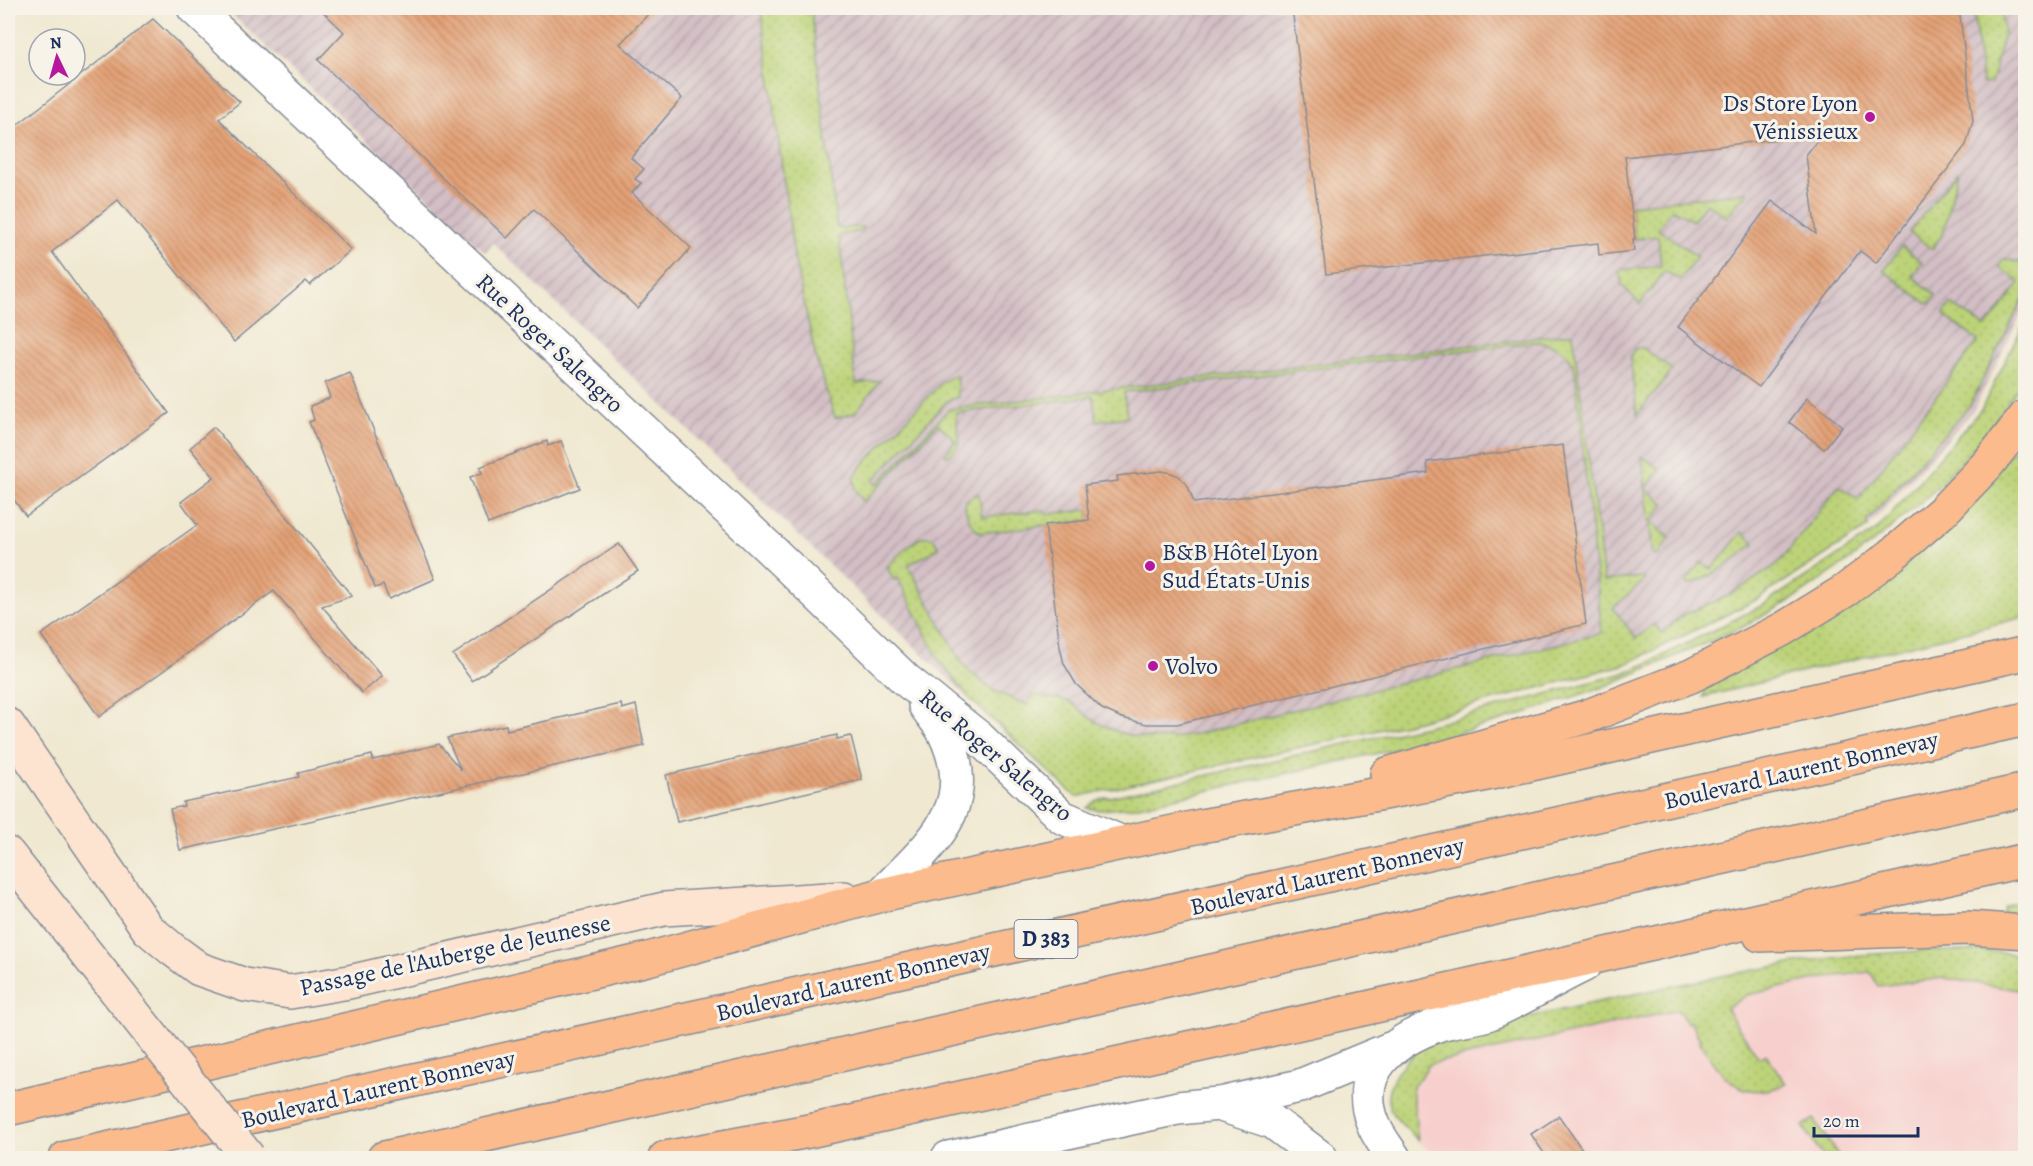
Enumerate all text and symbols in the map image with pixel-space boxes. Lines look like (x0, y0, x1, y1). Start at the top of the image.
north arrow (27, 27, 87, 87)
text: N (49, 32, 63, 55)
place label: Ds Store Lyon Vénissieux (1722, 87, 1859, 147)
marker: Ds Store Lyon Vénissieux (1863, 110, 1877, 124)
street label: Rue Roger Salengro (469, 266, 631, 420)
place label: B&B Hôtel Lyon Sud États-Unis (1162, 536, 1318, 596)
marker: B&B Hôtel Lyon Sud États-Unis (1143, 559, 1157, 573)
place label: Volvo (1164, 650, 1218, 682)
marker: Volvo (1146, 659, 1160, 673)
street label: Rue Roger Salengro (912, 681, 1080, 829)
street label: Boulevard Laurent Bonnevay (1661, 723, 1941, 817)
street label: Boulevard Laurent Bonnevay (1187, 829, 1467, 923)
street label: Passage de l'Auberge de Jeunesse (297, 906, 613, 1004)
road number: D 383 (1014, 920, 1078, 958)
street label: Boulevard Laurent Bonnevay (713, 935, 993, 1029)
street label: Boulevard Laurent Bonnevay (238, 1042, 518, 1136)
scale bar (1814, 1100, 1918, 1138)
text: 20 m (1823, 1109, 1860, 1133)

